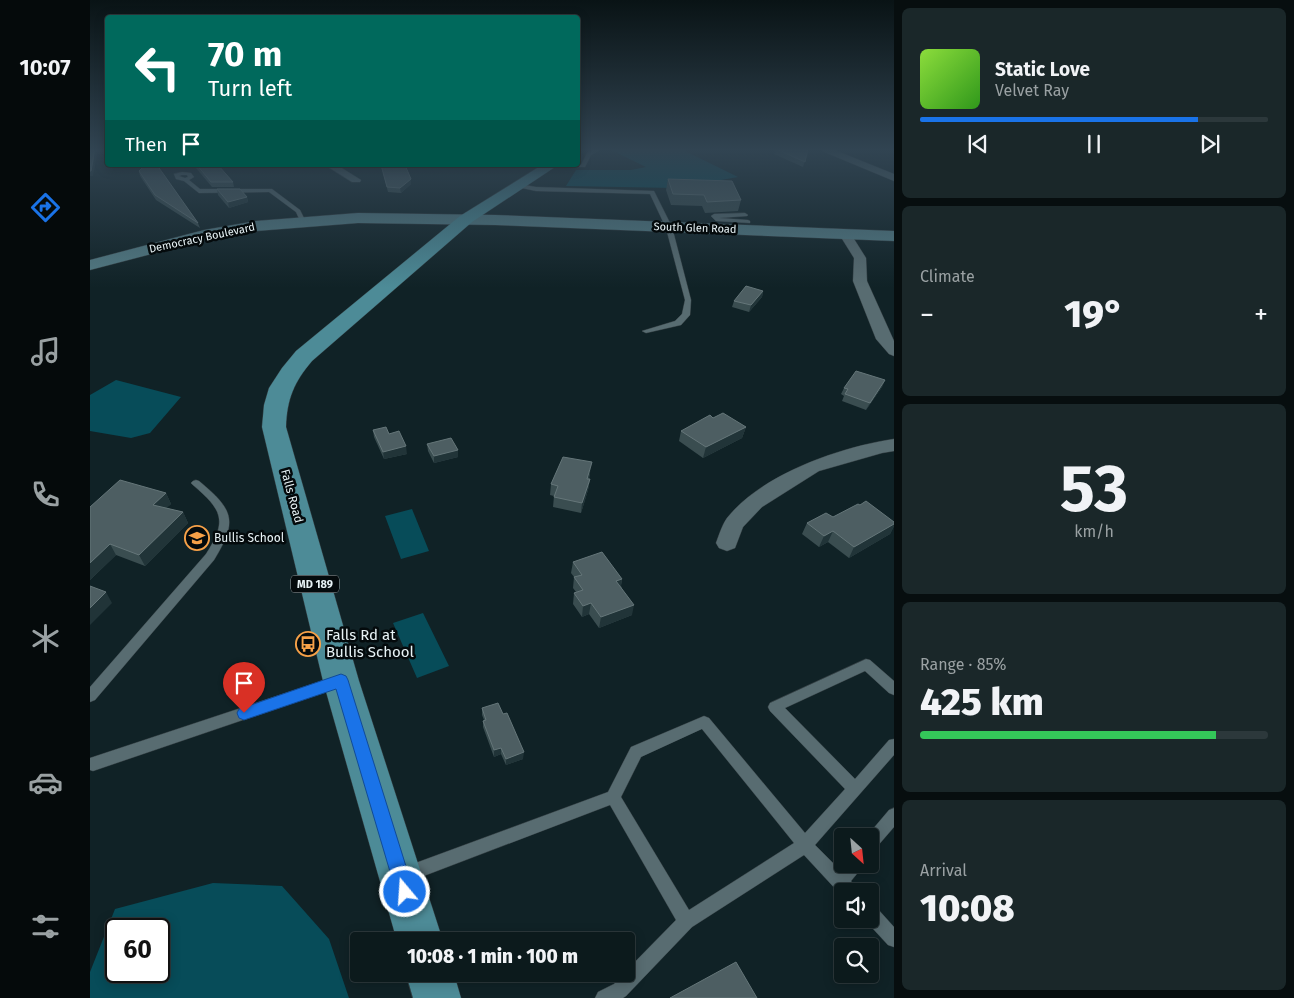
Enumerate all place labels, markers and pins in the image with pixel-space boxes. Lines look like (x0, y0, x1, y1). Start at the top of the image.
school or university icon: Bullis School (184, 525, 210, 551)
place label: Bullis School (214, 531, 285, 545)
place label: Falls Rd at Bullis School (326, 626, 415, 661)
bus stop icon: Falls Rd at Bullis School (295, 631, 321, 657)
pin (223, 662, 265, 713)

